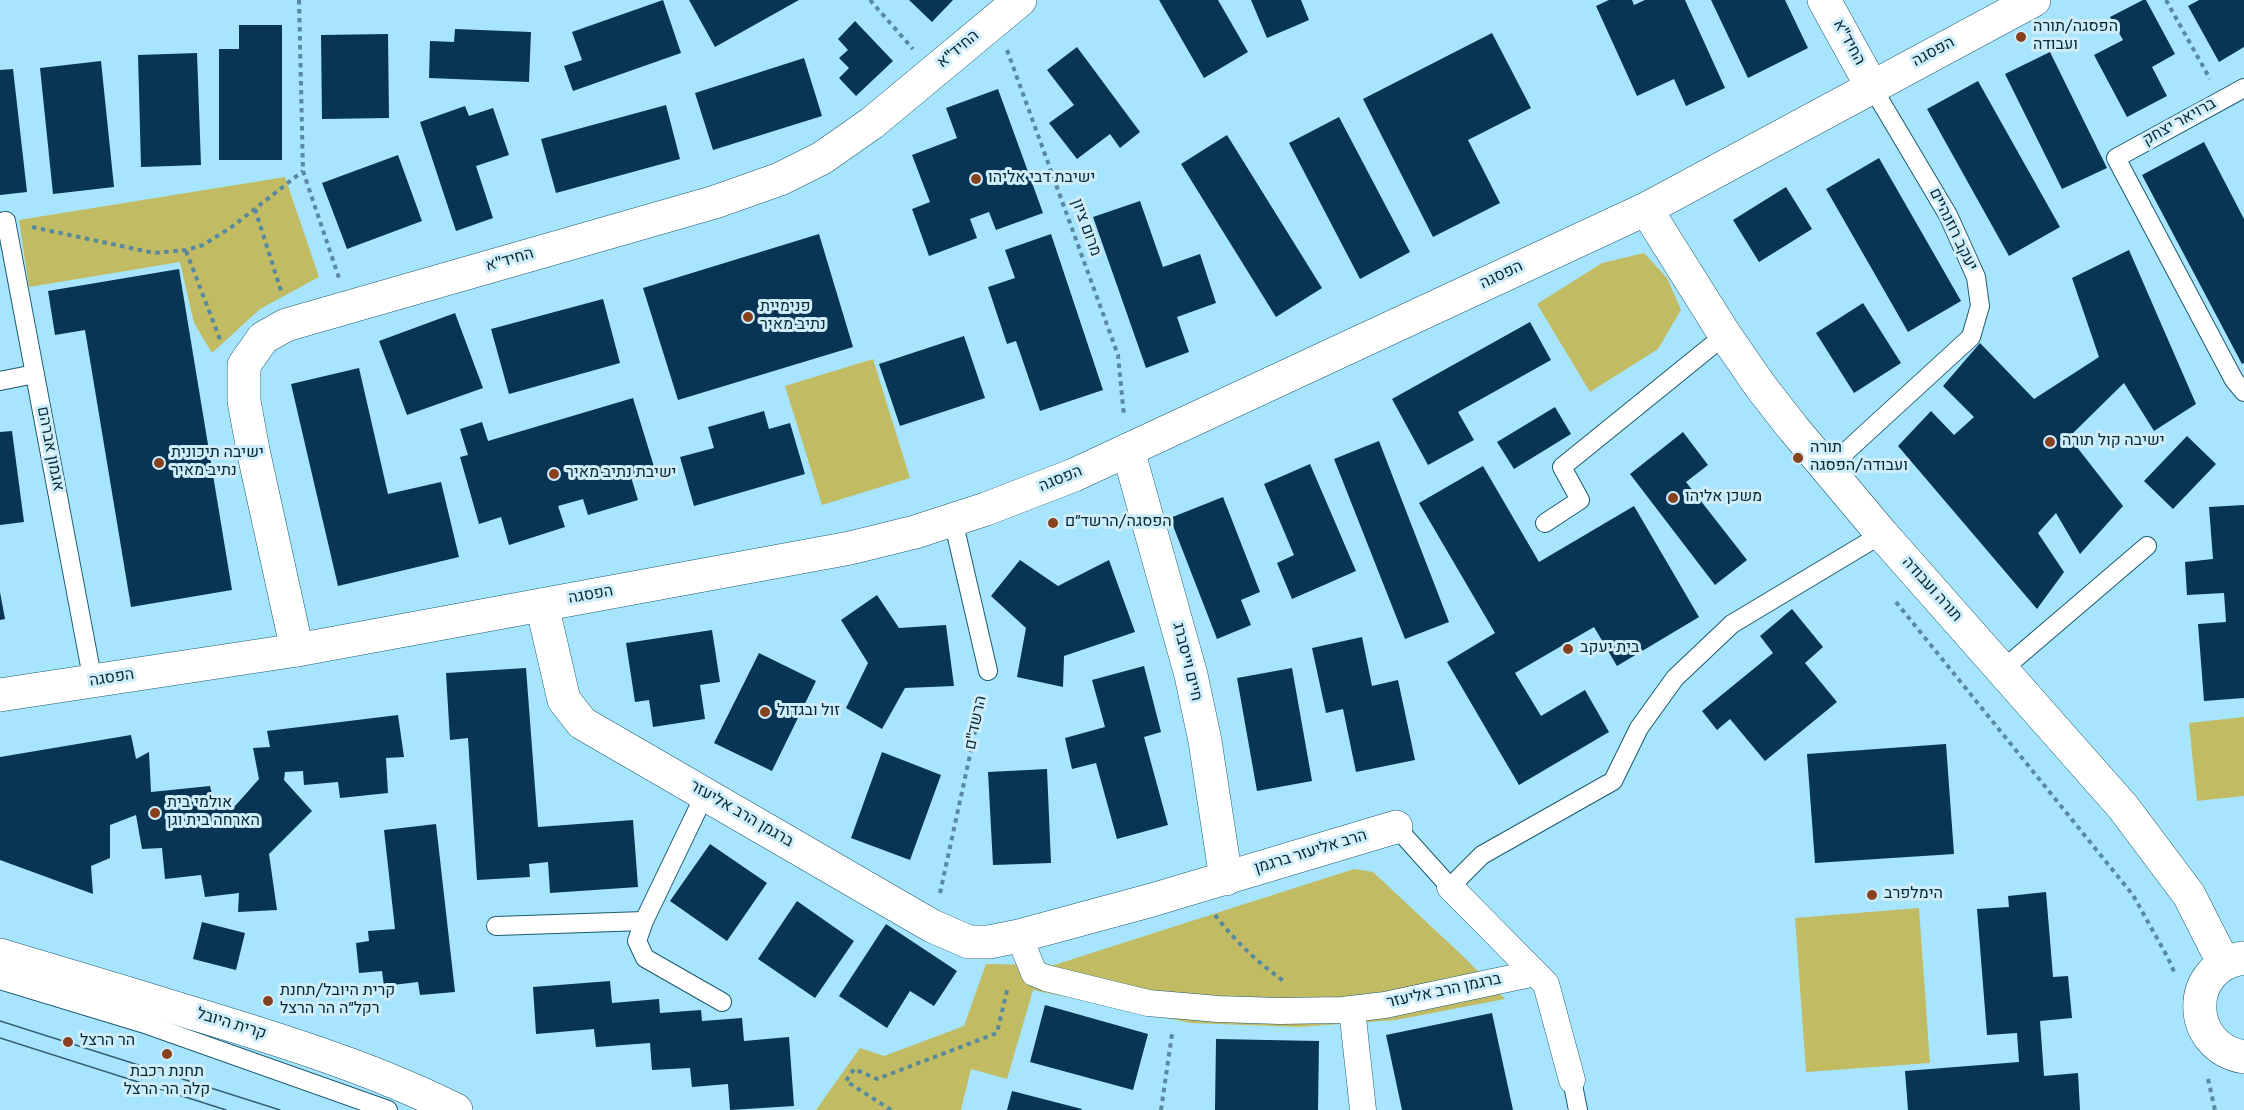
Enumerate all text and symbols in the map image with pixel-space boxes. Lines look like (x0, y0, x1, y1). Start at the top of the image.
street label: החיד"א (1828, 17, 1868, 69)
place label: הפסגה/תורה ועבודה (2033, 18, 2118, 56)
street label: החיד"א (934, 27, 984, 73)
marker: הפסגה/תורה ועבודה (2014, 30, 2028, 44)
street label: הפסגה (1910, 34, 1958, 72)
street label: ברויאר יצחק (2140, 95, 2220, 151)
place label: ישיבת דבי אליהו (988, 169, 1095, 189)
marker: ישיבת דבי אליהו (969, 172, 983, 186)
street label: יעקב רוזנהיים (1924, 186, 1980, 274)
street label: מרום ציון (1066, 197, 1104, 259)
street label: החיד"א (484, 245, 536, 277)
street label: הפסגה (1477, 258, 1527, 294)
place label: פנימיית נתיב מאיר (760, 298, 826, 336)
marker: פנימיית נתיב מאיר (741, 310, 755, 324)
street label: אגמון אברהם (31, 405, 67, 493)
place label: ישיבה קול תורה (2062, 432, 2165, 452)
marker: ישיבה קול תורה (2043, 435, 2057, 449)
place label: תורה ועבודה/הפסגה (1810, 439, 1908, 477)
place label: ישיבה תיכונית נתיב מאיר (171, 444, 264, 482)
marker: תורה ועבודה/הפסגה (1791, 451, 1805, 465)
marker: ישיבה תיכונית נתיב מאיר (152, 456, 166, 470)
street label: הפסגה (1036, 463, 1086, 497)
place label: ישיבת נתיב מאיר (566, 464, 676, 484)
marker: ישיבת נתיב מאיר (547, 467, 561, 481)
place label: משכן אליהו (1685, 488, 1762, 508)
marker: משכן אליהו (1666, 491, 1680, 505)
place label: הפסגה/הרשד״ם (1065, 513, 1172, 533)
marker: הפסגה/הרשד״ם (1046, 516, 1060, 530)
street label: תורה ועבודה (1897, 554, 1965, 626)
street label: הפסגה (567, 583, 615, 609)
street label: חיים וייסברג (1167, 621, 1205, 703)
place label: בית יעקב (1580, 639, 1639, 659)
marker: בית יעקב (1561, 642, 1575, 656)
street label: הפסגה (88, 666, 136, 692)
street label: הרשד"ם (962, 694, 992, 752)
place label: זול ובגדול (777, 702, 840, 722)
marker: זול ובגדול (758, 705, 772, 719)
street label: ברגמן הרב אליעזר (686, 778, 796, 852)
place label: אולמי בית הארחה בית וגן (167, 794, 260, 832)
marker: אולמי בית הארחה בית וגן (148, 806, 162, 820)
street label: הרב אליעזר ברגמן (1252, 827, 1370, 879)
place label: הימלפרב (1884, 885, 1943, 905)
marker: הימלפרב (1865, 888, 1879, 902)
street label: ברגמן הרב אליעזר (1385, 970, 1503, 1014)
place label: קרית היובל/תחנת רקל״ה הר הרצל (280, 982, 395, 1020)
marker: קרית היובל/תחנת רקל״ה הר הרצל (261, 994, 275, 1008)
street label: קרית היובל (194, 1005, 268, 1045)
place label: הר הרצל (80, 1032, 135, 1052)
marker: הר הרצל (61, 1035, 75, 1049)
marker: תחנת רכבת קלה הר הרצל (160, 1047, 174, 1061)
place label: תחנת רכבת קלה הר הרצל (124, 1063, 210, 1101)

